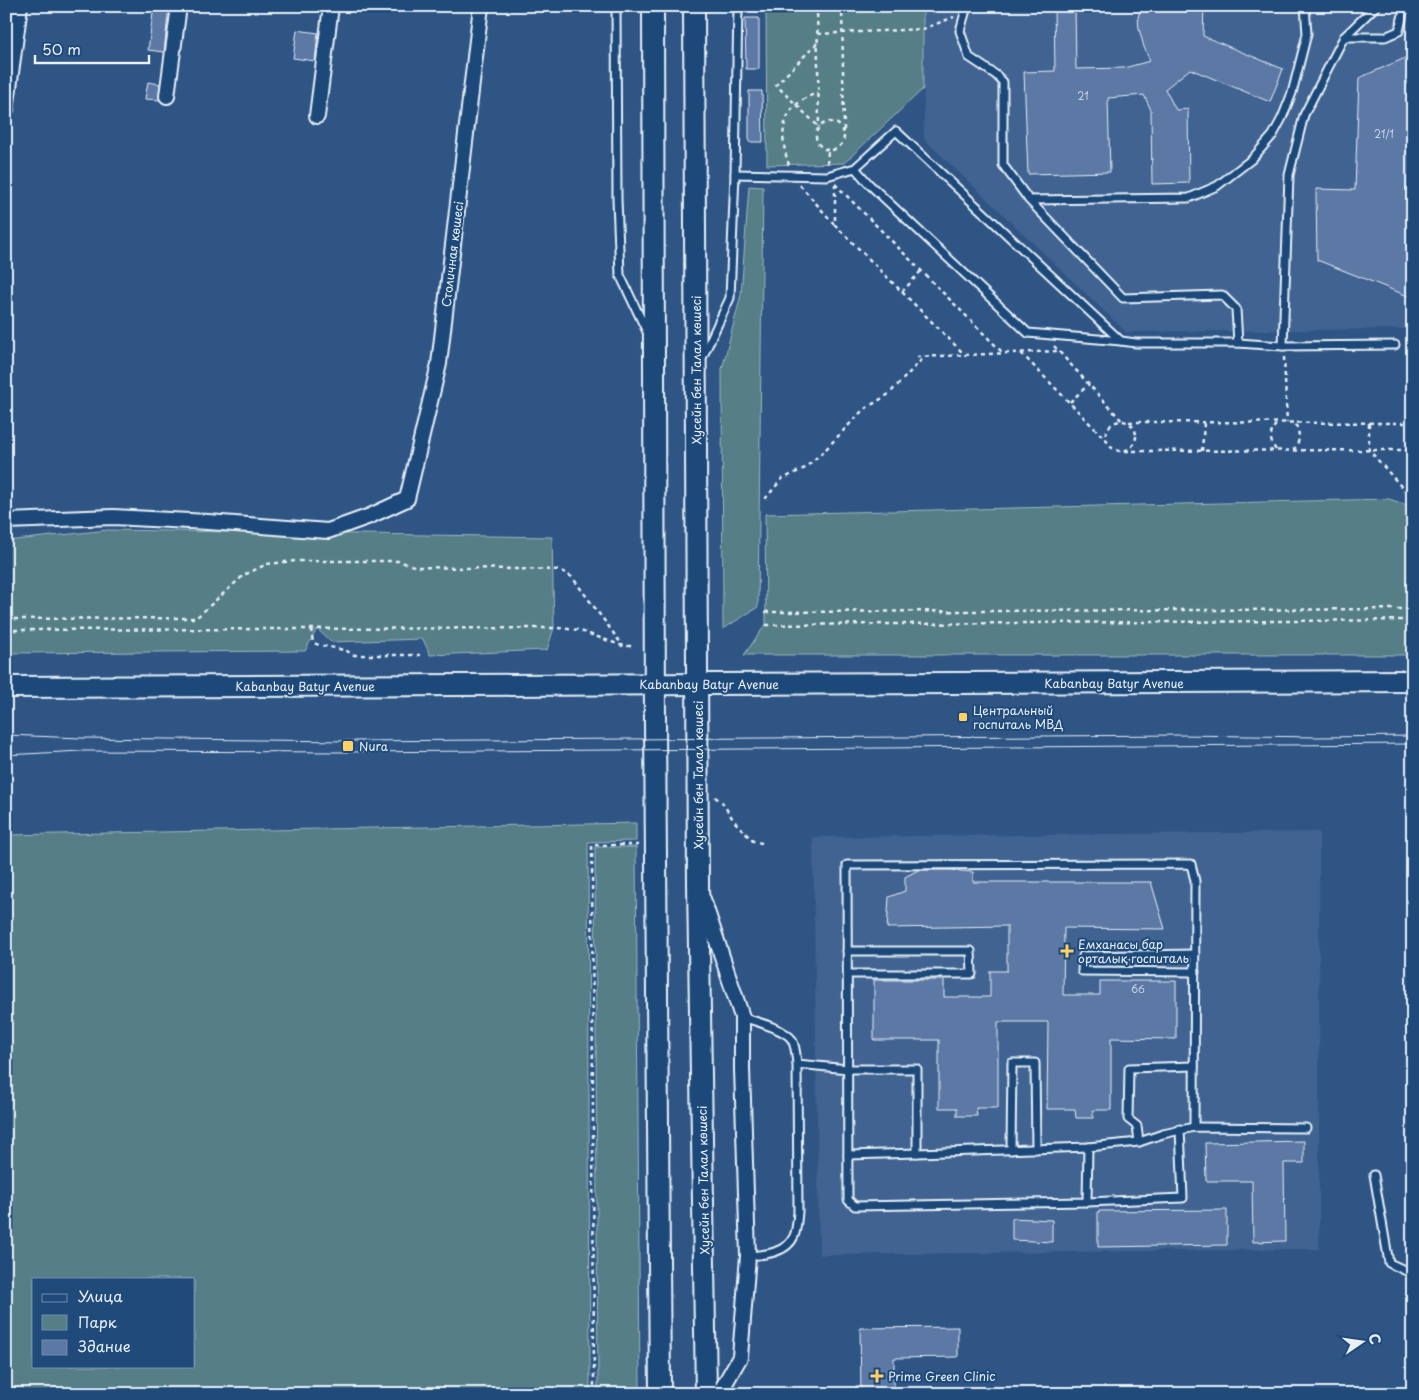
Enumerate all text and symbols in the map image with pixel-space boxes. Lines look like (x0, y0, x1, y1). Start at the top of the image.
scale bar (35, 32, 149, 64)
text: 50 m (42, 37, 81, 60)
house number: 21 (1077, 88, 1089, 103)
house number: 21/1 (1374, 126, 1394, 141)
street label: Столичная көшесі (437, 200, 467, 308)
street label: Хусейн бен Талал көшесі (687, 296, 705, 444)
street label: Kabanbay Batyr Avenue (1044, 674, 1184, 692)
street label: Kabanbay Batyr Avenue (639, 675, 779, 693)
street label: Kabanbay Batyr Avenue (235, 677, 375, 695)
street label: Хусейн бен Талал көшесі (689, 701, 707, 849)
place label: Центральный госпиталь МВД (973, 701, 1063, 733)
marker: Центральный госпиталь МВД (957, 711, 969, 723)
place label: Nura (359, 737, 389, 755)
marker: Nura (341, 739, 355, 753)
place label: Емханасы бар орталық госпиталь (1078, 935, 1189, 967)
marker: Емханасы бар орталық госпиталь (1060, 944, 1074, 958)
house number: 66 (1131, 981, 1145, 996)
street label: Хусейн бен Талал көшесі (693, 1105, 713, 1255)
legend (32, 1278, 195, 1368)
text: Улица (78, 1284, 123, 1307)
text: Парк (78, 1310, 117, 1333)
north arrow (1336, 1318, 1386, 1368)
text: С (1364, 1331, 1387, 1346)
text: Здание (78, 1334, 131, 1357)
place label: Prime Green Clinic (888, 1367, 996, 1385)
marker: Prime Green Clinic (870, 1369, 884, 1383)

